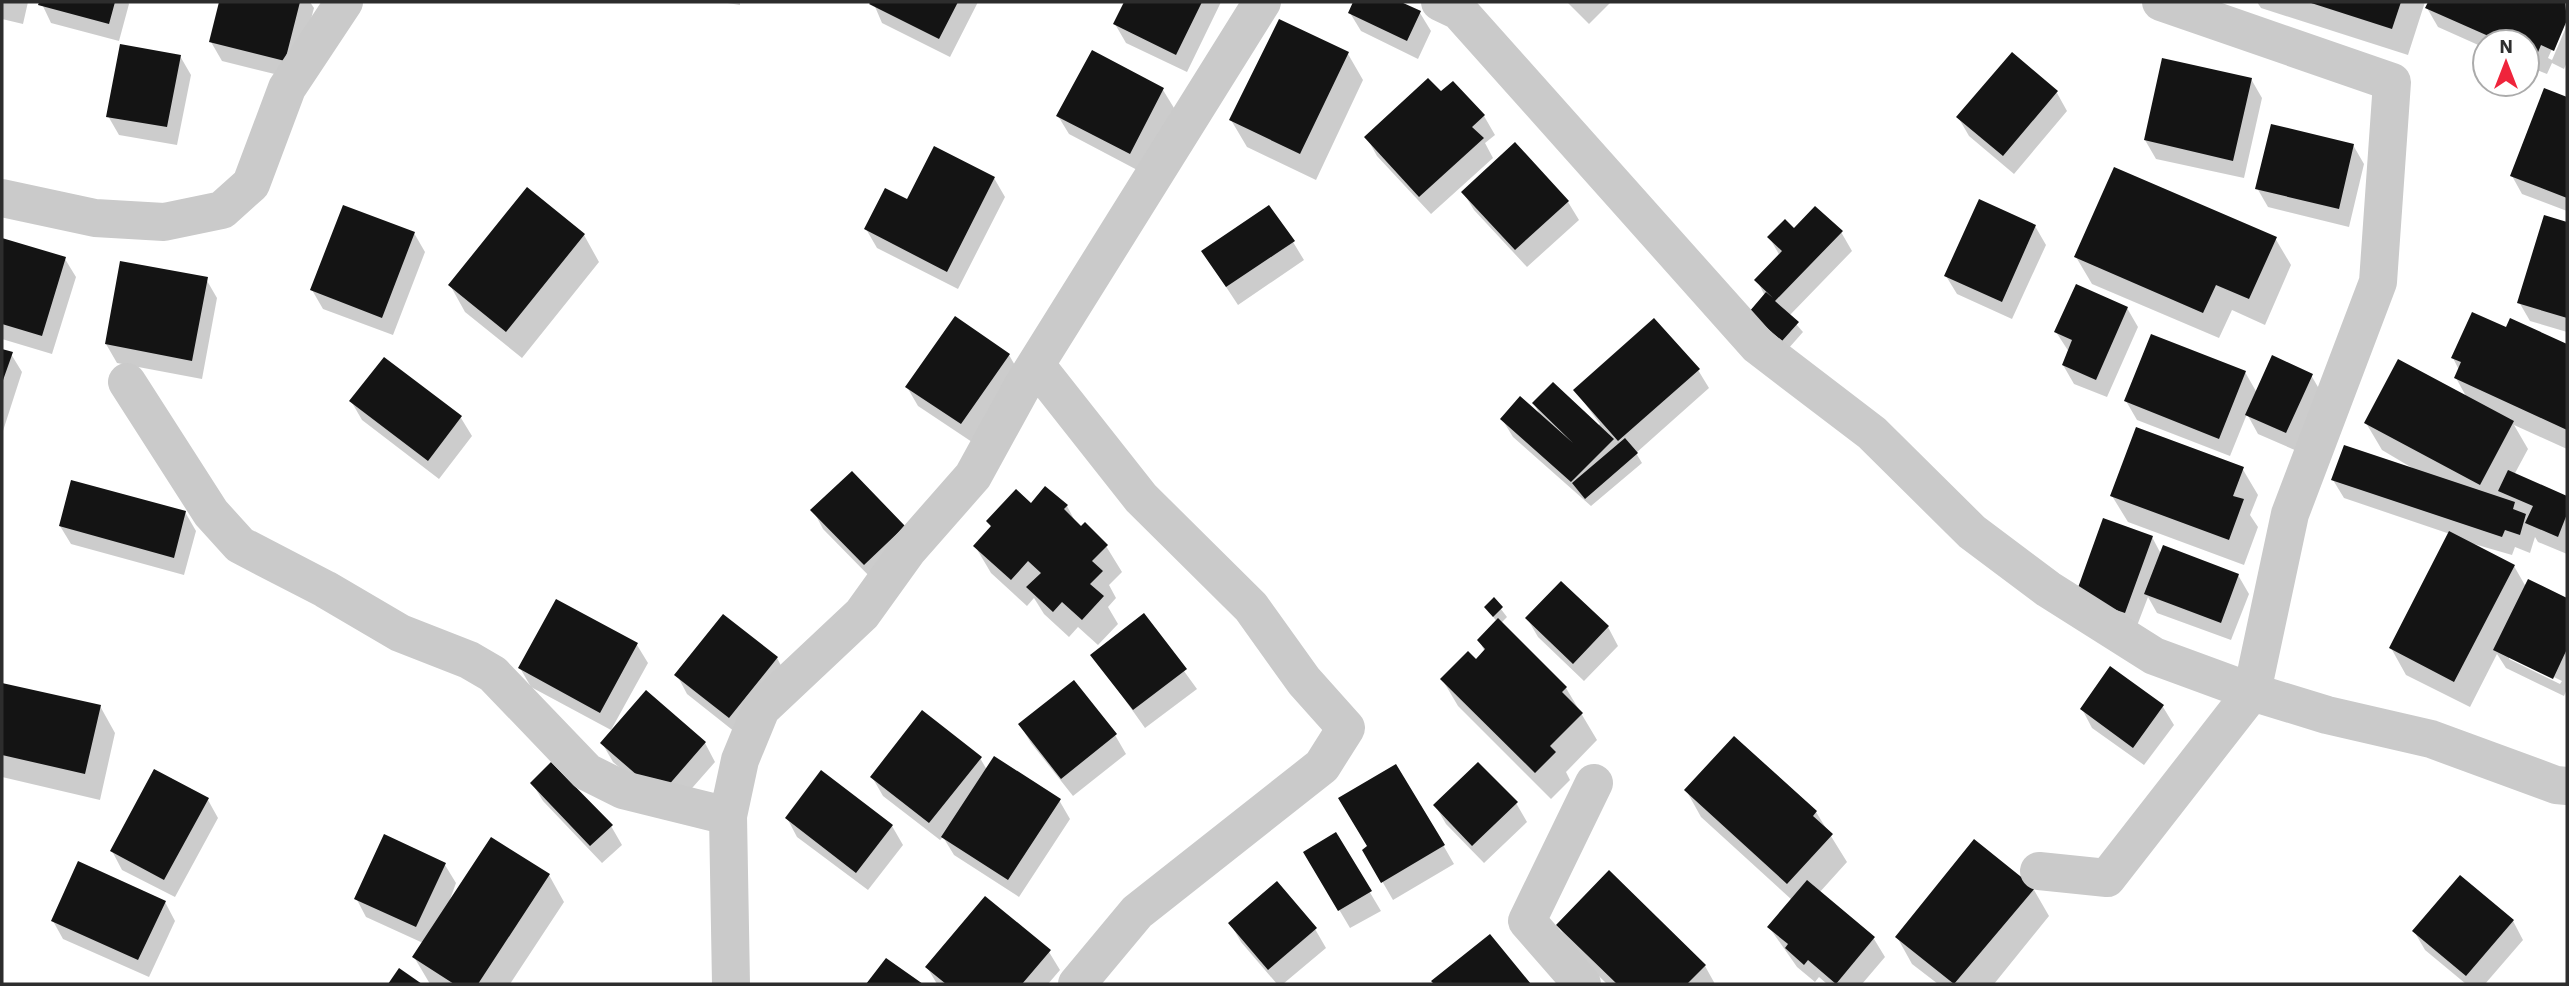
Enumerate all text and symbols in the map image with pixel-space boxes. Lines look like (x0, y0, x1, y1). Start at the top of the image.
north arrow (2471, 28, 2541, 98)
text: N (2499, 34, 2513, 58)

